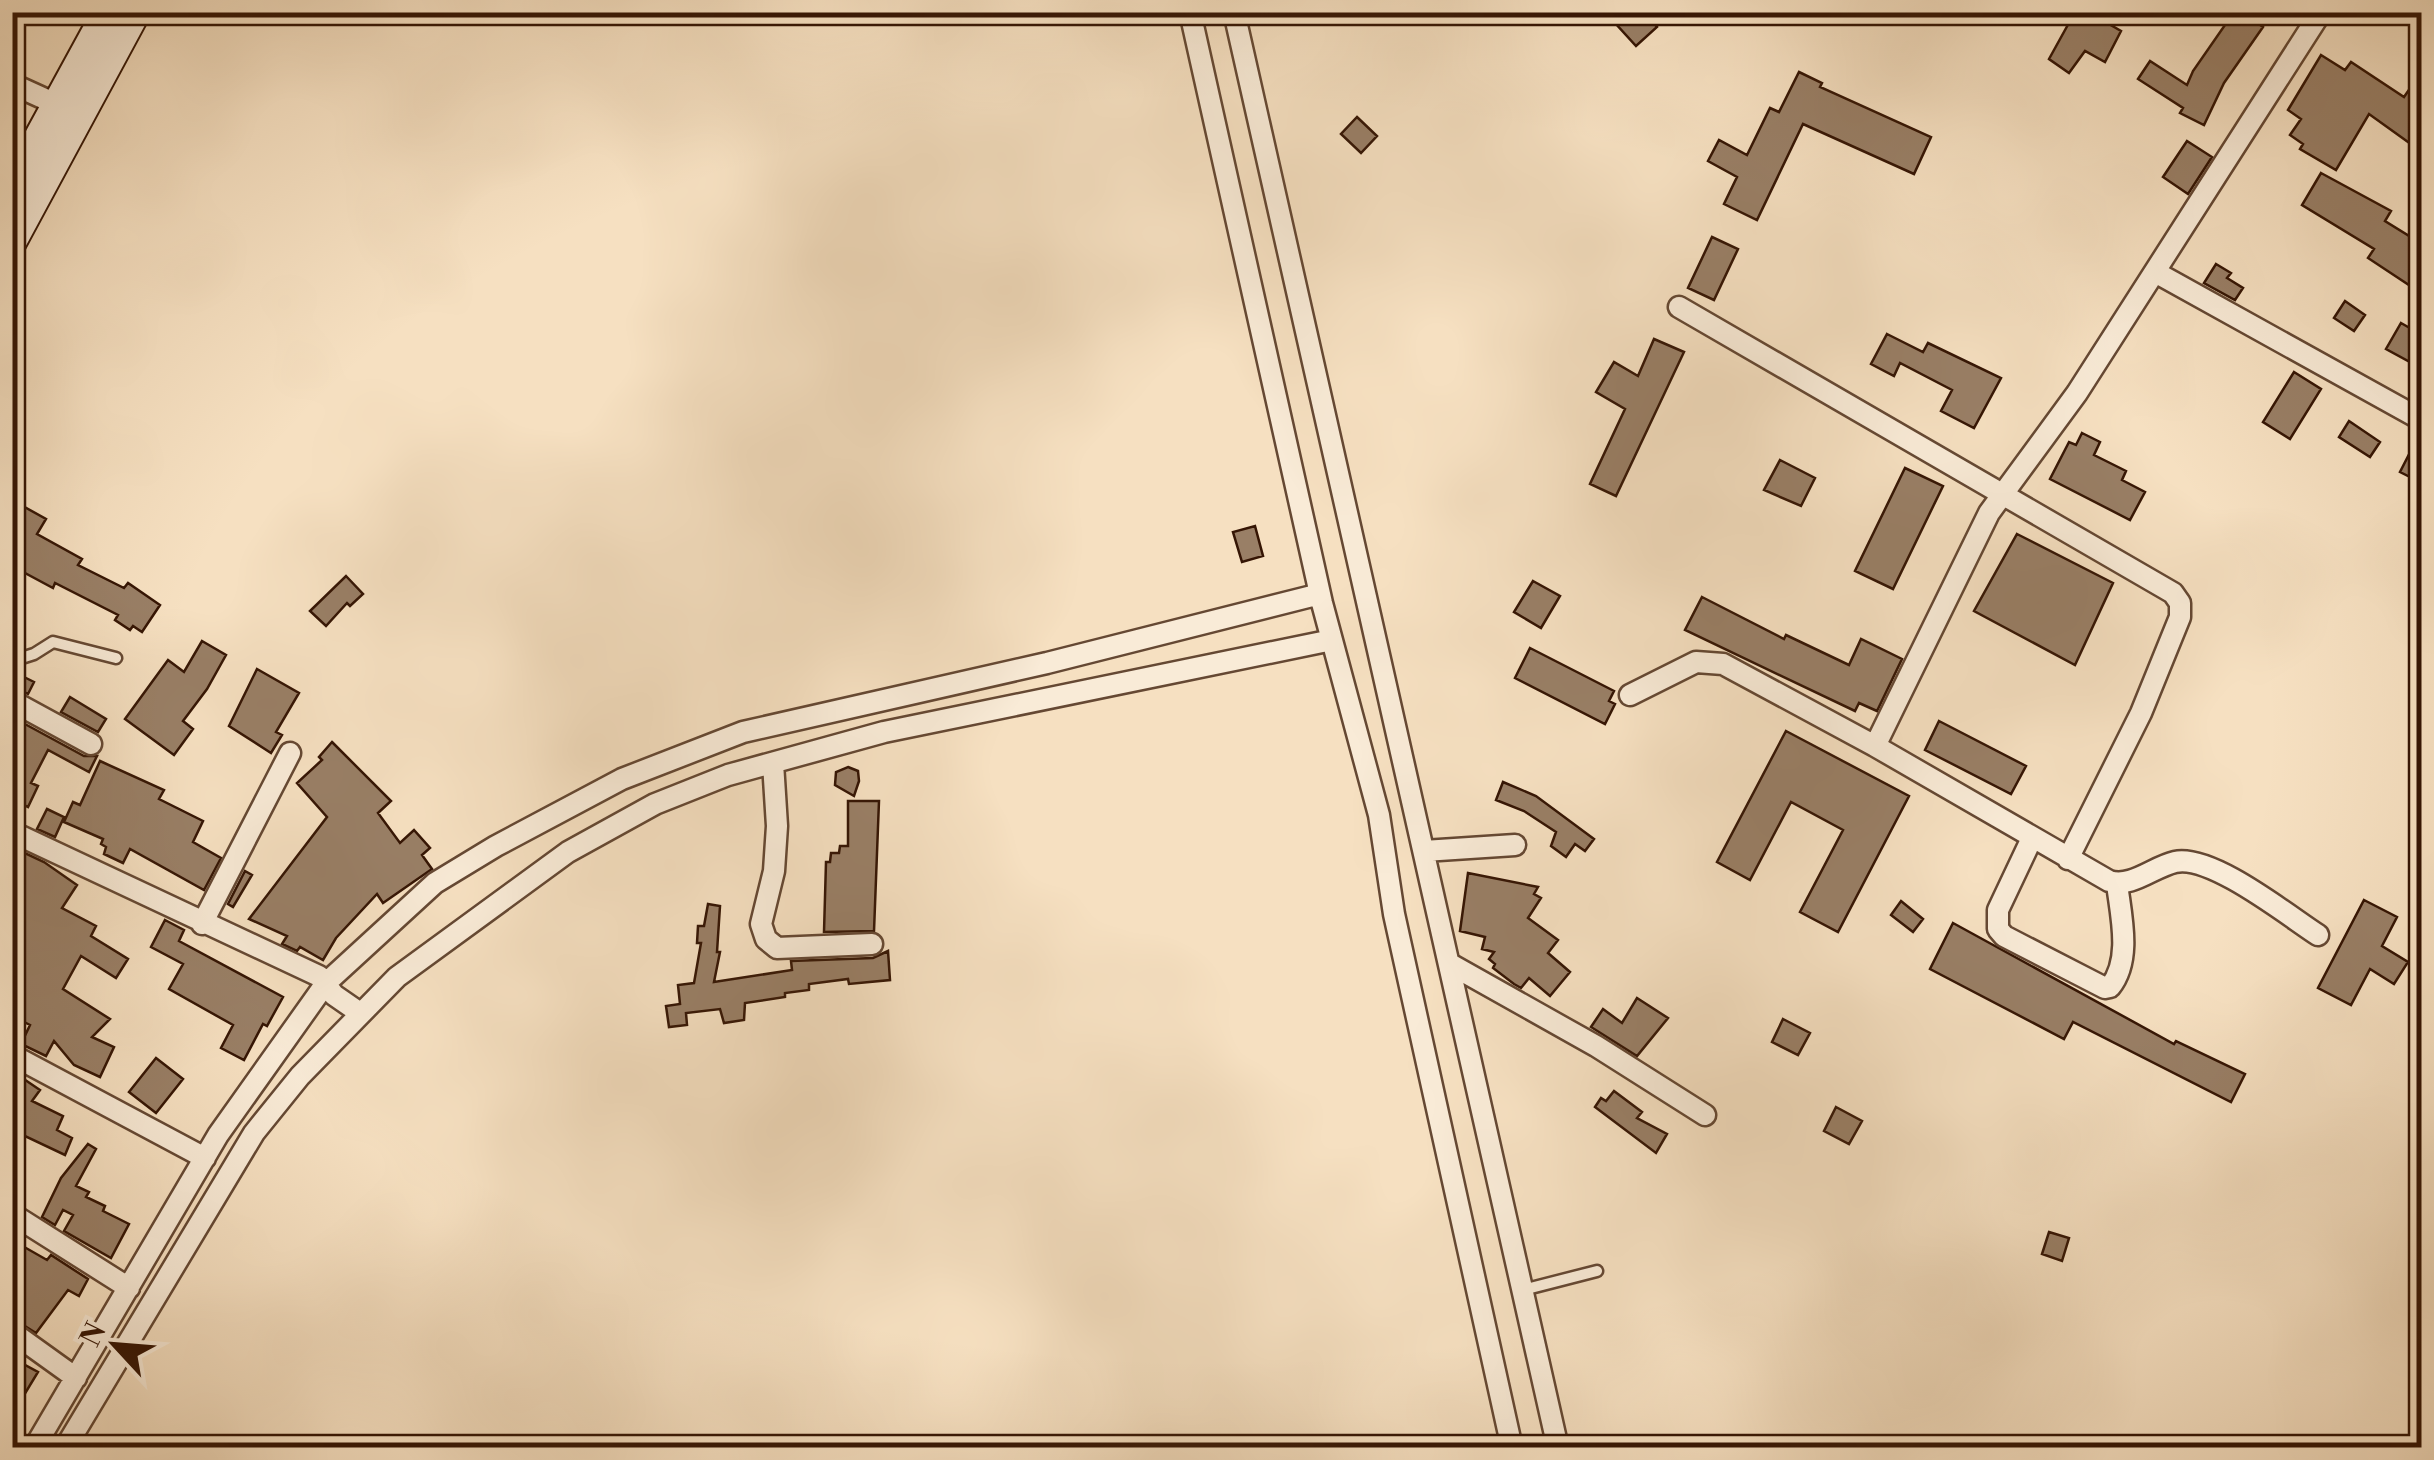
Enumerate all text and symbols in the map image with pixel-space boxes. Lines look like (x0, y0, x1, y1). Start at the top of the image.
north arrow (65, 1295, 165, 1395)
text: N (73, 1317, 114, 1352)

